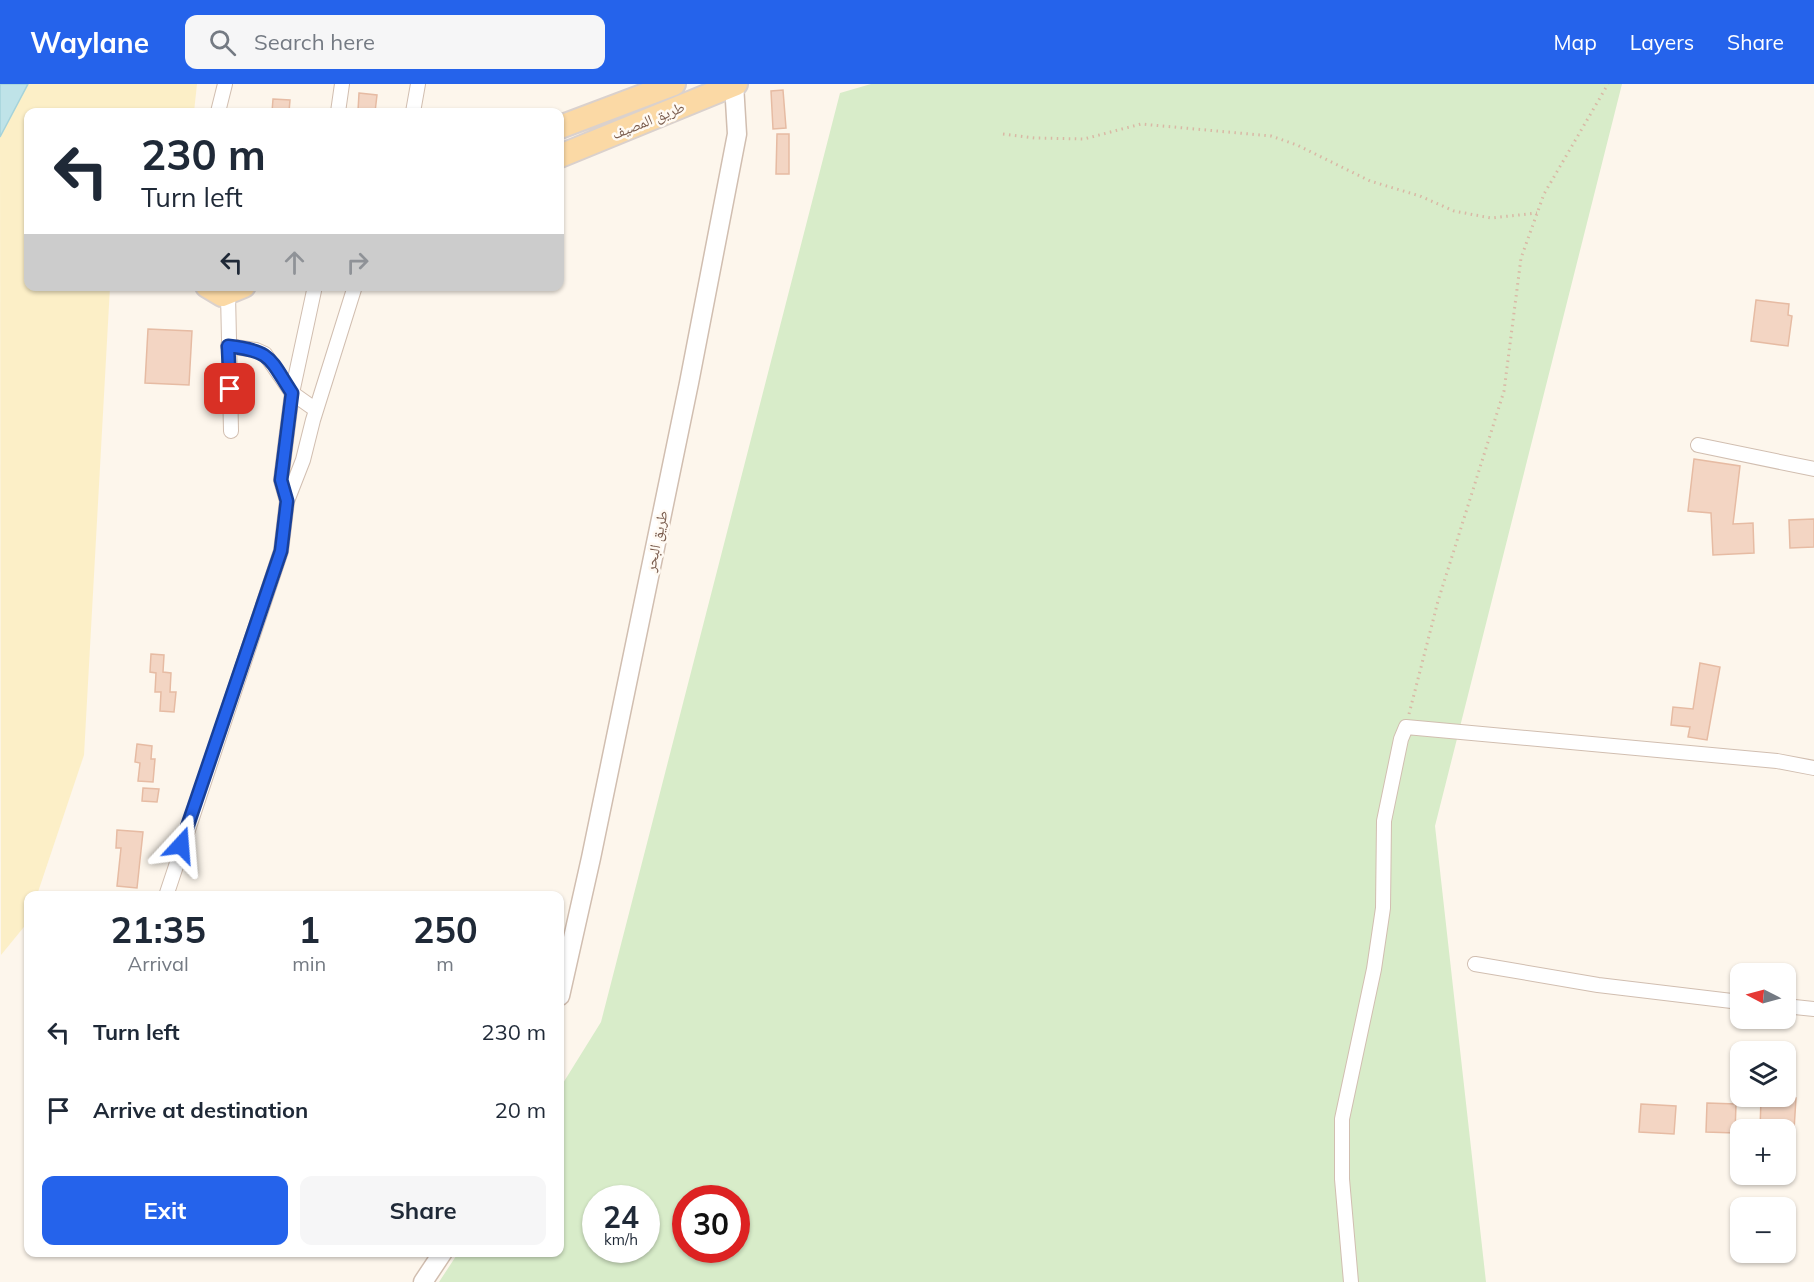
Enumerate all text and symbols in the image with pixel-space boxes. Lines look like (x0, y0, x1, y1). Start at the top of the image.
search box (185, 15, 605, 69)
text: Waylane (30, 25, 149, 60)
icon: search (206, 26, 239, 59)
text: Search here (254, 28, 375, 56)
text: Map (1554, 29, 1597, 55)
text: Layers (1630, 29, 1694, 55)
text: Share (1727, 29, 1784, 55)
street label: طريق المصيف (609, 97, 688, 144)
text: 230 m (141, 128, 266, 181)
icon: left (42, 132, 120, 210)
text: Turn left (141, 180, 243, 214)
icon: left (215, 246, 248, 279)
icon: ahead (278, 246, 311, 279)
icon: right (341, 246, 374, 279)
pin (204, 363, 255, 414)
icon: arrive (213, 372, 246, 405)
street label: طريق البحر (640, 509, 673, 574)
position arrow (149, 813, 213, 877)
text: 21:35 (110, 907, 206, 952)
text: 1 (298, 907, 320, 952)
text: 250 (413, 907, 478, 952)
text: Arrival (128, 951, 189, 976)
text: min (292, 951, 326, 976)
text: m (436, 951, 454, 976)
north arrow (1730, 963, 1796, 1029)
map controls (1730, 963, 1796, 1263)
icon: left (42, 1016, 75, 1049)
text: Turn left (93, 1018, 180, 1046)
text: 230 m (481, 1018, 546, 1046)
button: layers (1730, 1041, 1796, 1107)
icon: arrive (42, 1094, 75, 1127)
text: Arrive at destination (93, 1096, 308, 1124)
text: 20 m (495, 1096, 546, 1124)
button: + (1730, 1119, 1796, 1185)
button: Exit (42, 1176, 288, 1245)
button: Share (300, 1176, 546, 1245)
speed limit sign: 30 (672, 1185, 750, 1263)
button: − (1730, 1197, 1796, 1263)
text: 24 (603, 1198, 639, 1236)
text: km/h (604, 1230, 638, 1249)

